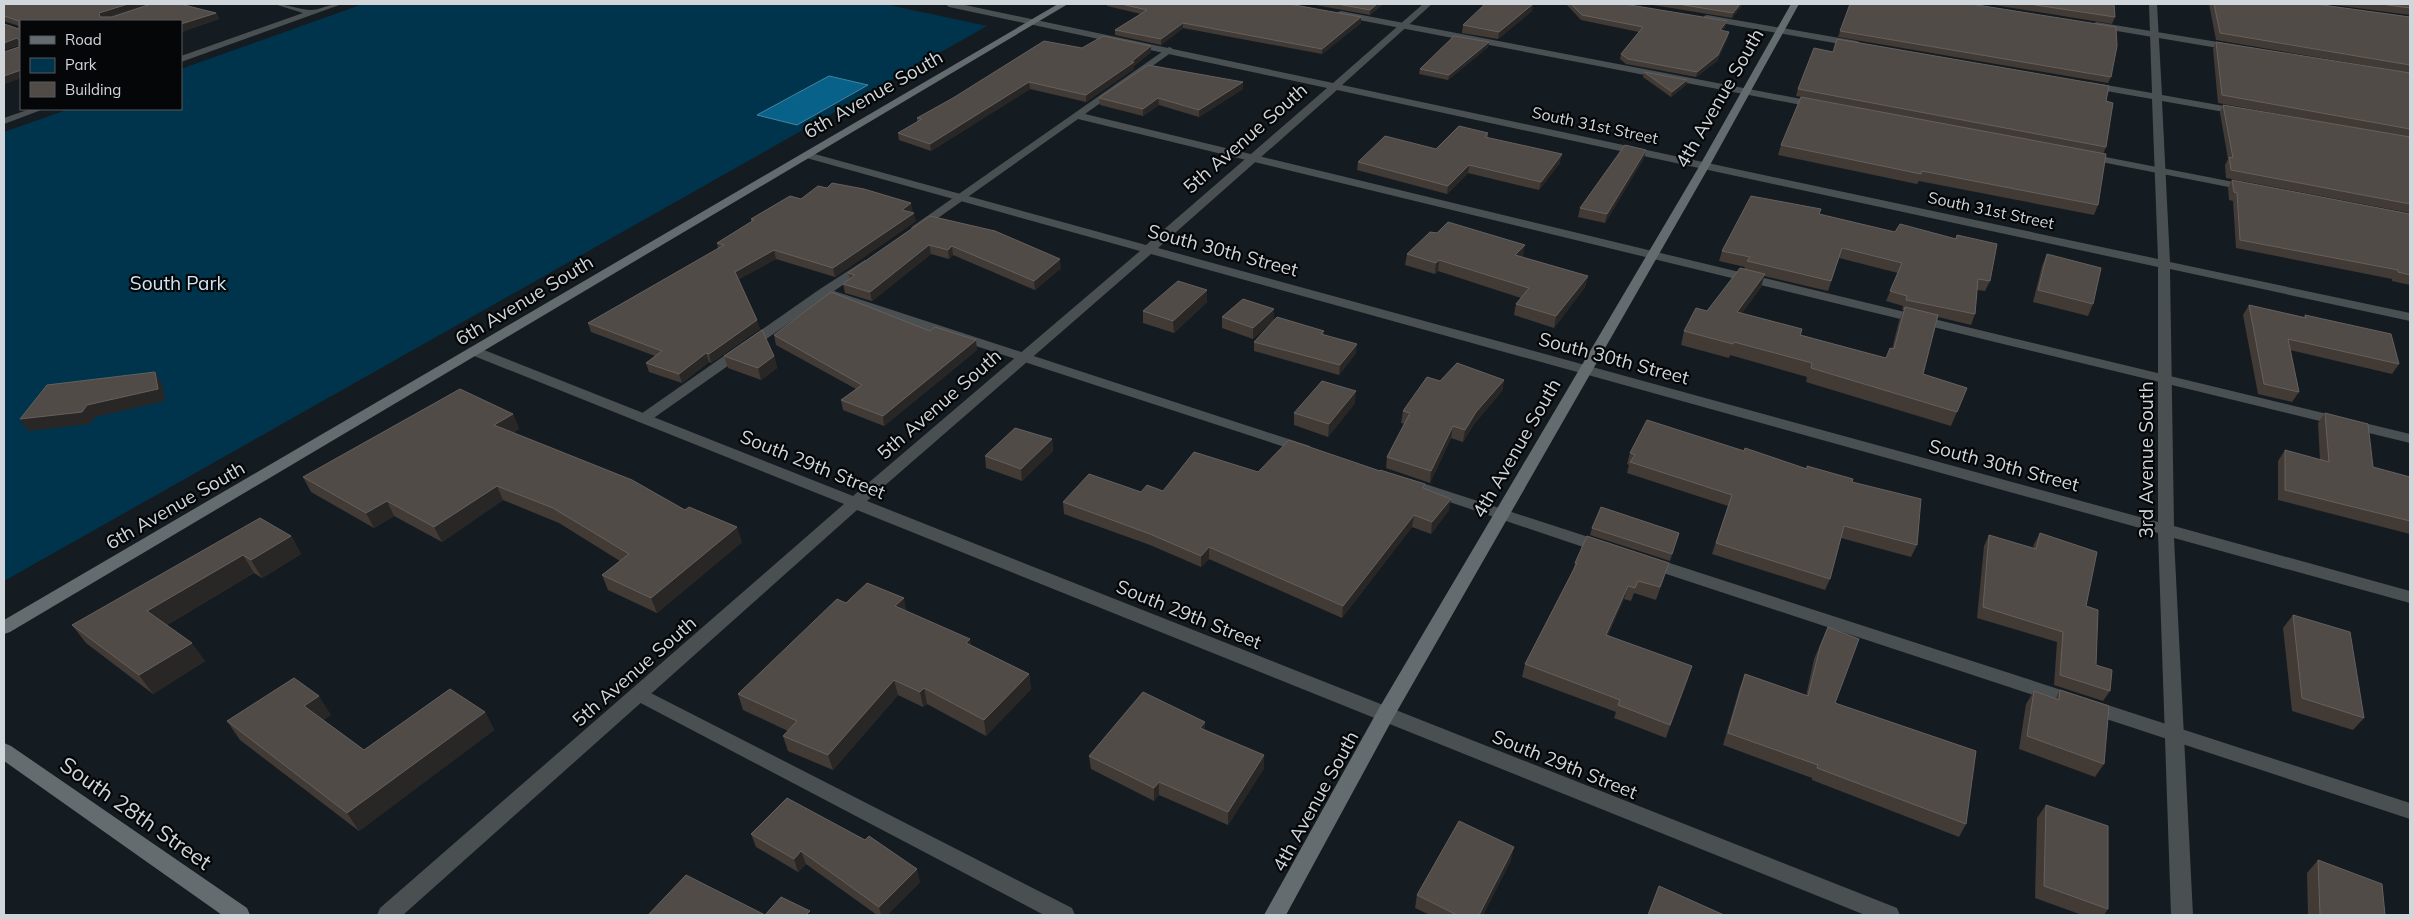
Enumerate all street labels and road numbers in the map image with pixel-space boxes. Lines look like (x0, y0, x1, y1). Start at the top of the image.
street label: 4th Avenue South (1669, 24, 1769, 172)
street label: 6th Avenue South (799, 44, 947, 144)
street label: 5th Avenue South (1178, 78, 1312, 198)
street label: South 31st Street (1530, 102, 1660, 148)
street label: South 31st Street (1926, 187, 2056, 233)
street label: South 30th Street (1145, 218, 1301, 282)
street label: 6th Avenue South (451, 249, 597, 351)
street label: South 30th Street (1536, 326, 1692, 390)
street label: 5th Avenue South (872, 344, 1006, 464)
street label: 4th Avenue South (1466, 374, 1566, 522)
street label: 3rd Avenue South (2134, 381, 2158, 539)
street label: South 29th Street (737, 424, 889, 504)
street label: South 30th Street (1926, 433, 2082, 497)
street label: 6th Avenue South (101, 455, 249, 555)
street label: South 29th Street (1113, 574, 1265, 654)
street label: 5th Avenue South (567, 611, 701, 731)
street label: South 29th Street (1489, 724, 1641, 804)
street label: 4th Avenue South (1267, 727, 1363, 875)
street label: South 28th Street (55, 750, 218, 876)

